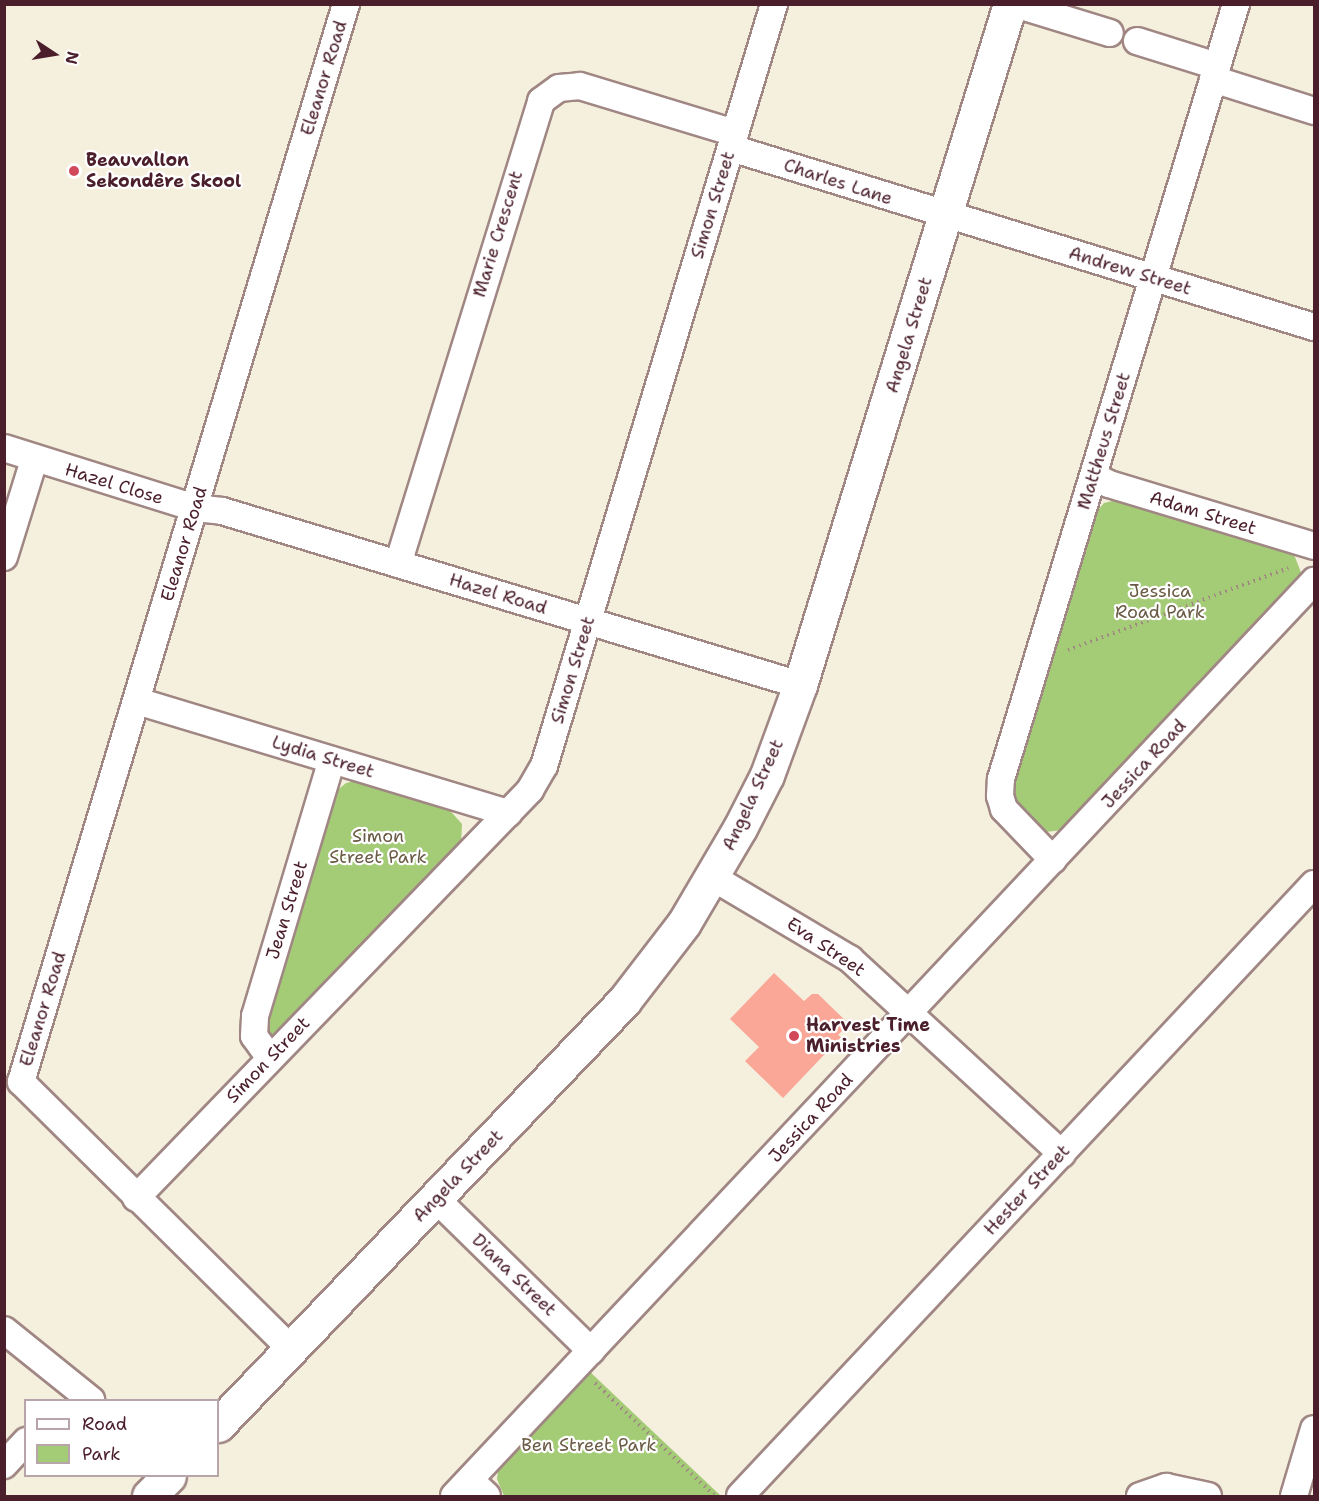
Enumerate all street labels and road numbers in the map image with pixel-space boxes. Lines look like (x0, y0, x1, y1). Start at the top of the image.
street label: Eleanor Road (296, 18, 352, 138)
street label: Simon Street (686, 149, 740, 261)
street label: Charles Lane (781, 154, 895, 210)
street label: Marie Crescent (468, 168, 528, 300)
street label: Andrew Street (1066, 242, 1194, 300)
street label: Angela Street (881, 274, 937, 396)
street label: Mattheus Street (1073, 370, 1135, 512)
street label: Hazel Close (62, 459, 166, 509)
street label: Eleanor Road (156, 484, 212, 604)
street label: Adam Street (1147, 487, 1259, 539)
street label: Hazel Road (446, 569, 550, 619)
street label: Simon Street (546, 614, 600, 726)
street label: Jessica Road (1097, 715, 1191, 813)
street label: Lydia Street (269, 731, 377, 783)
street label: Angela Street (718, 736, 788, 854)
street label: Jean Street (262, 858, 312, 962)
street label: Eva Street (783, 913, 869, 981)
street label: Eleanor Road (15, 949, 71, 1069)
street label: Simon Street (222, 1013, 314, 1107)
street label: Jessica Road (764, 1069, 858, 1167)
street label: Angela Street (408, 1125, 508, 1227)
street label: Hester Street (979, 1140, 1075, 1240)
street label: Diana Street (467, 1229, 561, 1321)

